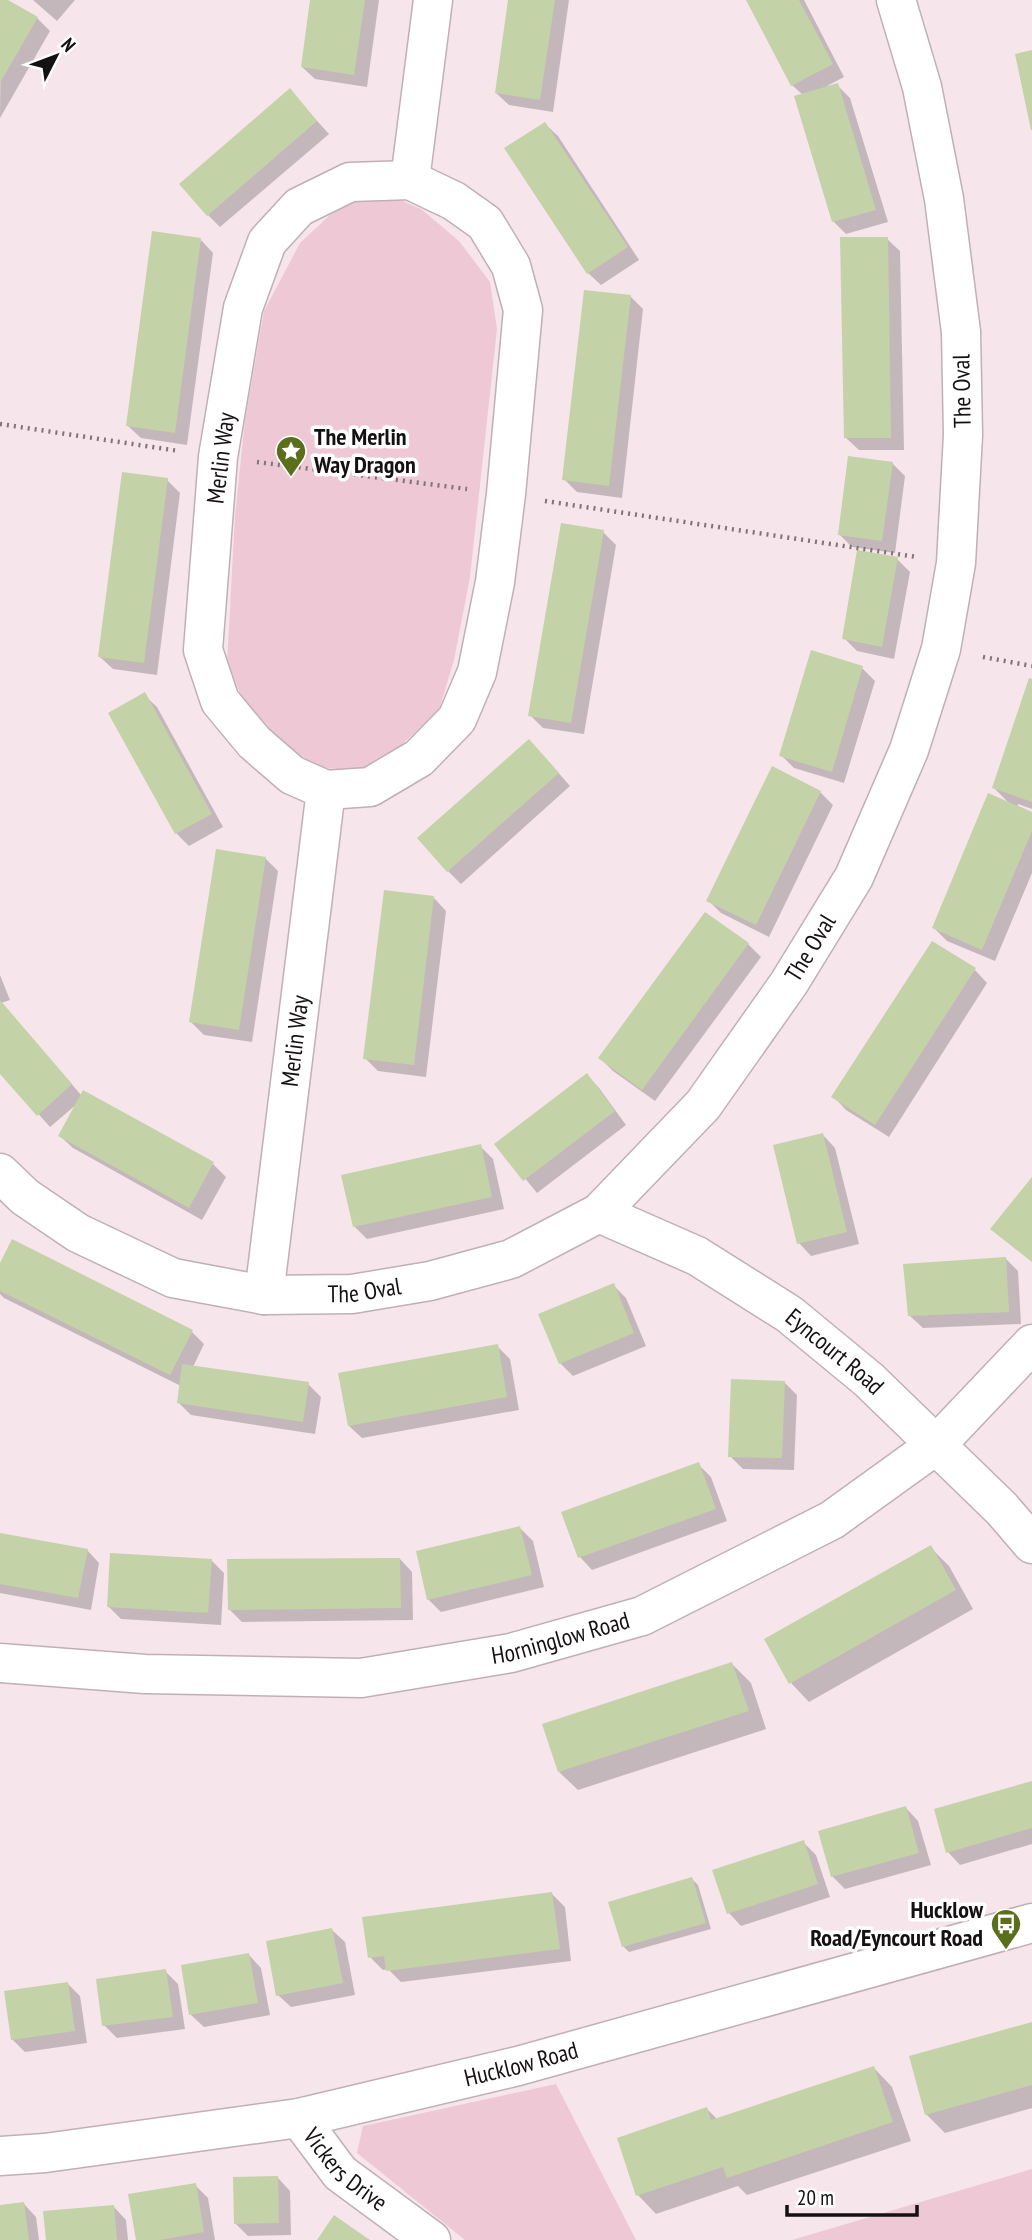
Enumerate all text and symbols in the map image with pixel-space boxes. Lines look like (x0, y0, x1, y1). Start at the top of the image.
north arrow (21, 21, 91, 91)
text: N (56, 33, 81, 56)
street label: The Oval (945, 353, 978, 428)
street label: Merlin Way (200, 411, 241, 505)
place label: The Merlin Way Dragon (313, 421, 416, 480)
place icon: The Merlin Way Dragon (274, 434, 308, 478)
street label: The Oval (778, 908, 843, 987)
street label: Merlin Way (274, 993, 316, 1088)
street label: The Oval (328, 1270, 404, 1309)
street label: Eyncourt Road (779, 1302, 891, 1401)
street label: Horninglow Road (489, 1604, 633, 1671)
place label: Hucklow Road/Eyncourt Road (810, 1894, 984, 1953)
bus stop icon: Hucklow Road/Eyncourt Road (989, 1907, 1023, 1951)
street label: Hucklow Road (461, 2034, 582, 2093)
street label: Vickers Drive (296, 2121, 394, 2218)
scale bar (787, 2174, 916, 2218)
text: 20 m (797, 2184, 834, 2211)

